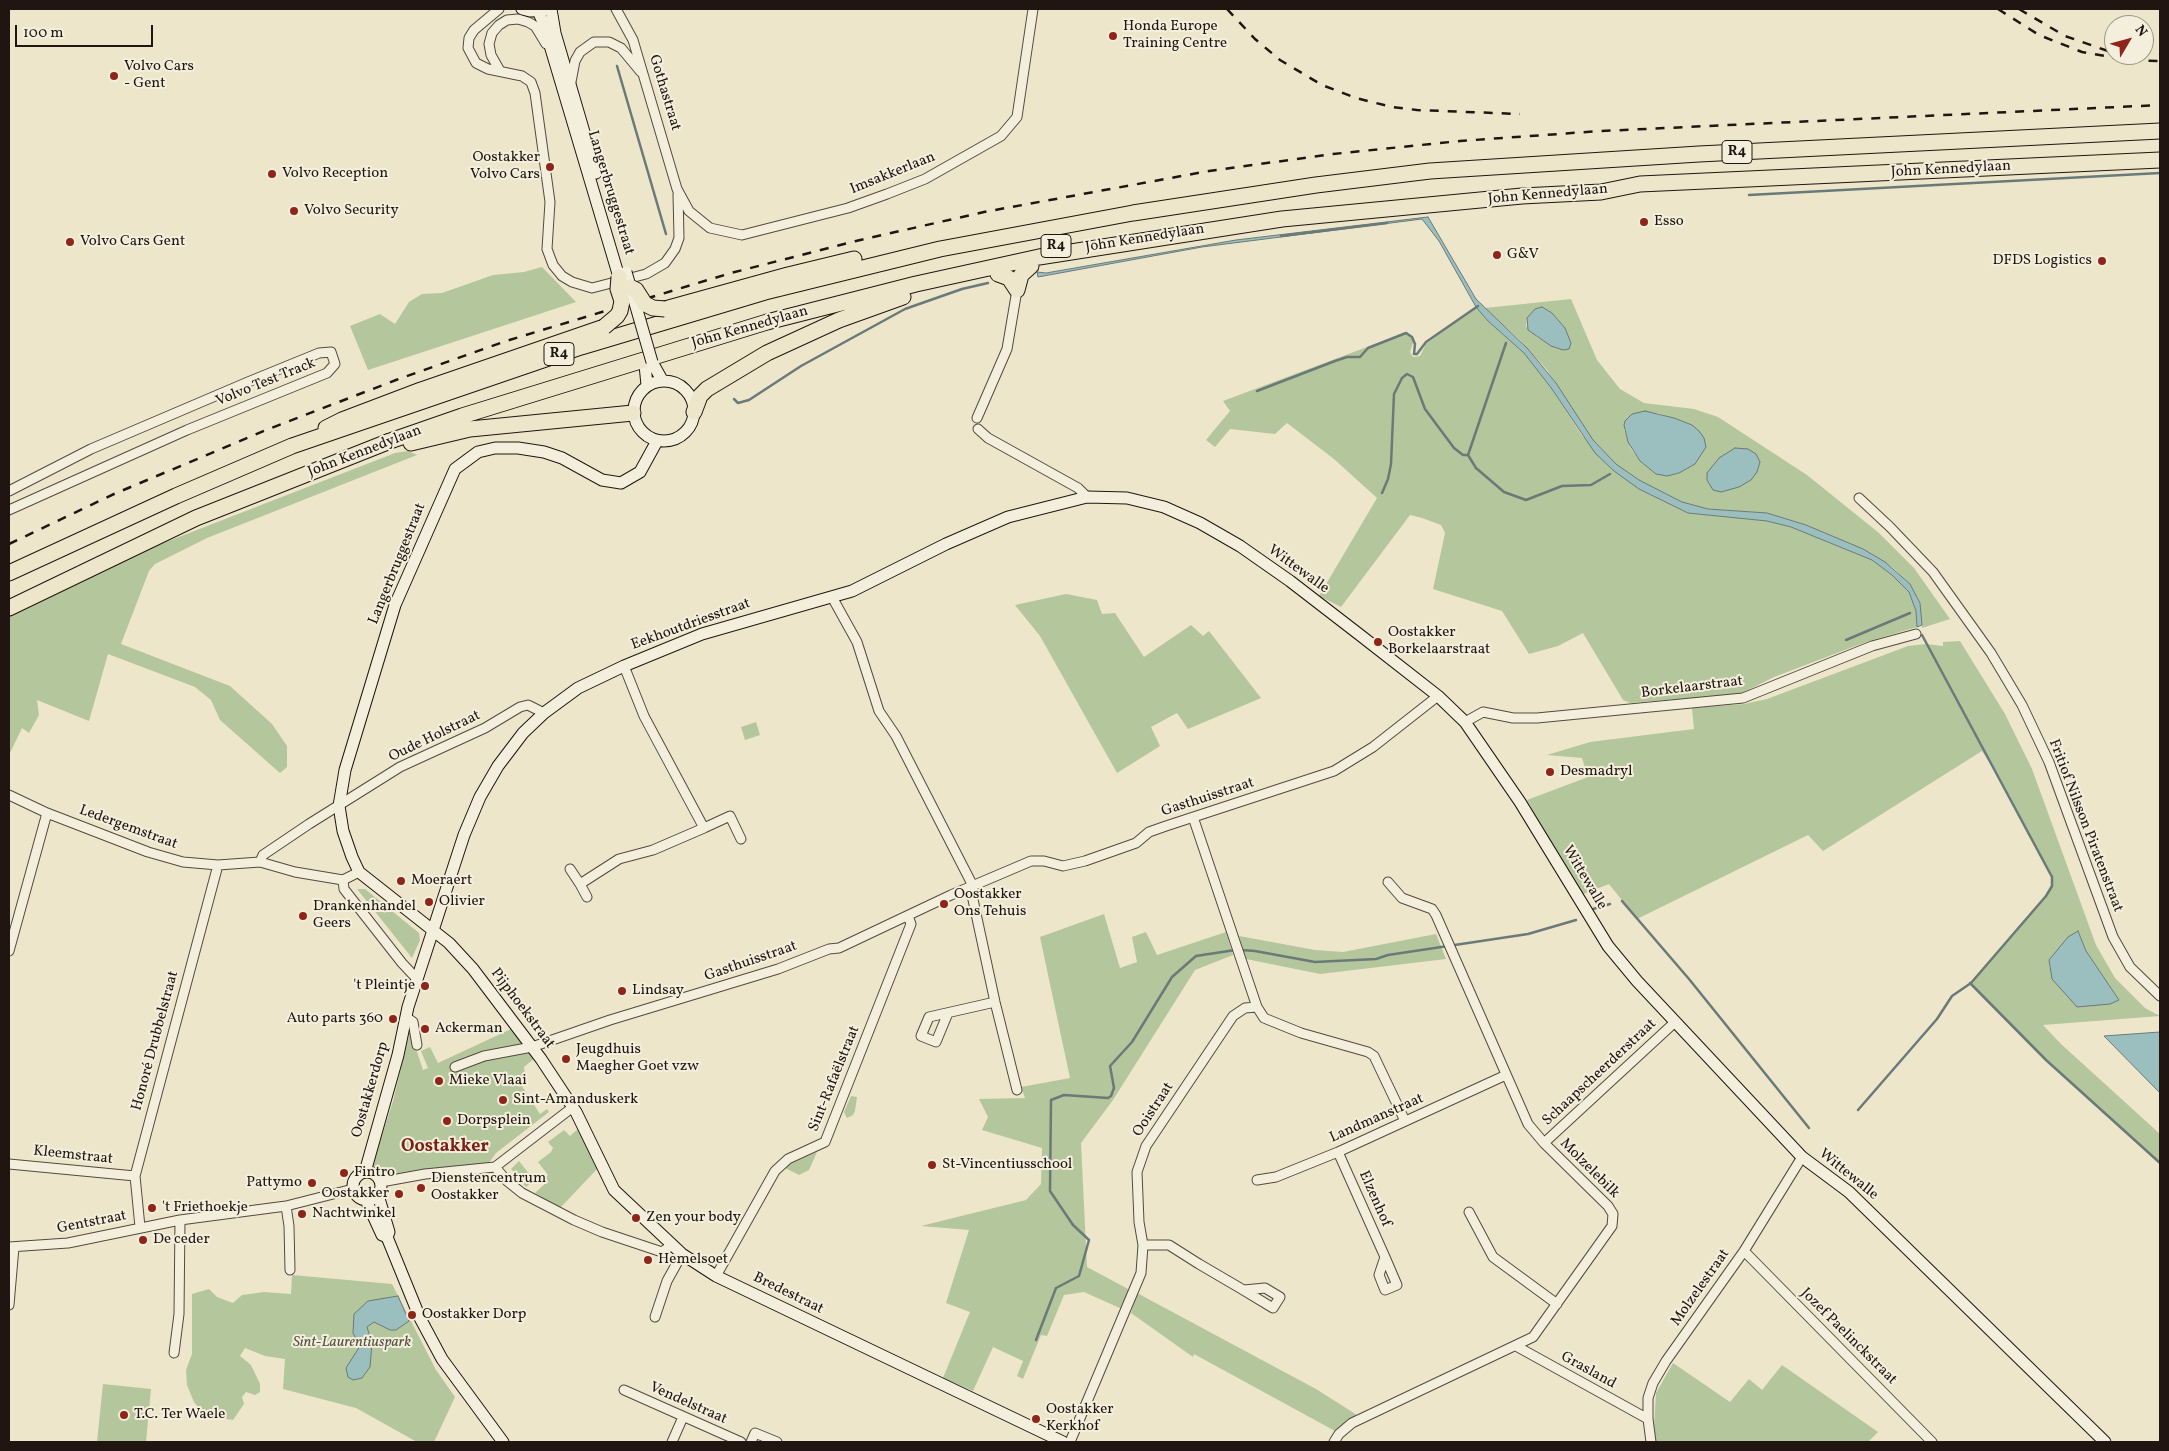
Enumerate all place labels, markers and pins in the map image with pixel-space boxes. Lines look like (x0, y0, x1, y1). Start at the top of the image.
place label: Honda Europe Training Centre (1123, 18, 1227, 53)
marker: Honda Europe Training Centre (1107, 30, 1119, 42)
place label: Volvo Cars - Gent (124, 58, 194, 93)
marker: Volvo Cars - Gent (108, 70, 120, 82)
place label: Oostakker Volvo Cars (470, 149, 540, 184)
marker: Oostakker Volvo Cars (544, 161, 556, 173)
place label: Volvo Reception (282, 165, 388, 183)
marker: Volvo Reception (266, 168, 278, 180)
place label: Volvo Security (304, 202, 399, 220)
marker: Volvo Security (288, 205, 300, 217)
place label: Esso (1654, 213, 1684, 231)
marker: Esso (1638, 216, 1650, 228)
place label: Volvo Cars Gent (80, 233, 185, 251)
marker: Volvo Cars Gent (64, 236, 76, 248)
place label: G&V (1507, 246, 1539, 264)
marker: G&V (1491, 249, 1503, 261)
place label: DFDS Logistics (1993, 252, 2092, 270)
marker: DFDS Logistics (2096, 255, 2108, 267)
place label: Oostakker Borkelaarstraat (1388, 624, 1490, 659)
marker: Oostakker Borkelaarstraat (1372, 636, 1384, 648)
place label: Desmadryl (1560, 763, 1633, 781)
marker: Desmadryl (1544, 766, 1556, 778)
place label: Moeraert (411, 872, 472, 890)
marker: Moeraert (395, 875, 407, 887)
place label: Oostakker Ons Tehuis (954, 886, 1027, 921)
place label: Olivier (439, 893, 485, 911)
marker: Olivier (423, 896, 435, 908)
place label: Drankenhandel Geers (313, 898, 416, 933)
marker: Oostakker Ons Tehuis (938, 898, 950, 910)
marker: Drankenhandel Geers (297, 910, 309, 922)
place label: 't Pleintje (353, 977, 415, 995)
marker: 't Pleintje (419, 980, 431, 992)
place label: Lindsay (632, 982, 684, 1000)
marker: Lindsay (616, 985, 628, 997)
place label: Auto parts 360 (287, 1010, 383, 1028)
marker: Auto parts 360 (387, 1013, 399, 1025)
place label: Ackerman (435, 1020, 503, 1038)
marker: Ackerman (419, 1023, 431, 1035)
place label: Jeugdhuis Maegher Goet vzw (576, 1041, 699, 1076)
marker: Jeugdhuis Maegher Goet vzw (560, 1053, 572, 1065)
place label: Mieke Vlaai (449, 1072, 527, 1090)
marker: Mieke Vlaai (433, 1075, 445, 1087)
place label: Sint-Amanduskerk (513, 1091, 638, 1109)
marker: Sint-Amanduskerk (497, 1094, 509, 1106)
place label: Dorpsplein (457, 1112, 531, 1130)
marker: Dorpsplein (441, 1115, 453, 1127)
place label: St-Vincentiusschool (942, 1156, 1072, 1174)
marker: St-Vincentiusschool (926, 1159, 938, 1171)
place label: Fintro (354, 1164, 395, 1182)
marker: Fintro (338, 1167, 350, 1179)
place label: Dienstencentrum Oostakker (431, 1170, 546, 1205)
place label: Pattymo (246, 1174, 302, 1192)
marker: Pattymo (306, 1177, 318, 1189)
marker: Dienstencentrum Oostakker (415, 1182, 427, 1194)
place label: Oostakker (321, 1185, 389, 1203)
marker: Oostakker (393, 1188, 405, 1200)
place label: 't Friethoekje (162, 1199, 248, 1217)
marker: 't Friethoekje (146, 1202, 158, 1214)
place label: Nachtwinkel (312, 1205, 396, 1223)
marker: Nachtwinkel (296, 1208, 308, 1220)
place label: Zen your body (646, 1209, 741, 1227)
marker: Zen your body (630, 1212, 642, 1224)
place label: De ceder (153, 1231, 210, 1249)
marker: De ceder (137, 1234, 149, 1246)
place label: Hemelsoet (658, 1251, 728, 1269)
marker: Hemelsoet (642, 1254, 654, 1266)
place label: Oostakker Dorp (422, 1306, 526, 1324)
marker: Oostakker Dorp (406, 1309, 418, 1321)
place label: Oostakker Kerkhof (1046, 1401, 1114, 1436)
place label: T.C. Ter Waele (134, 1406, 225, 1424)
marker: T.C. Ter Waele (118, 1409, 130, 1421)
marker: Oostakker Kerkhof (1030, 1413, 1042, 1425)

